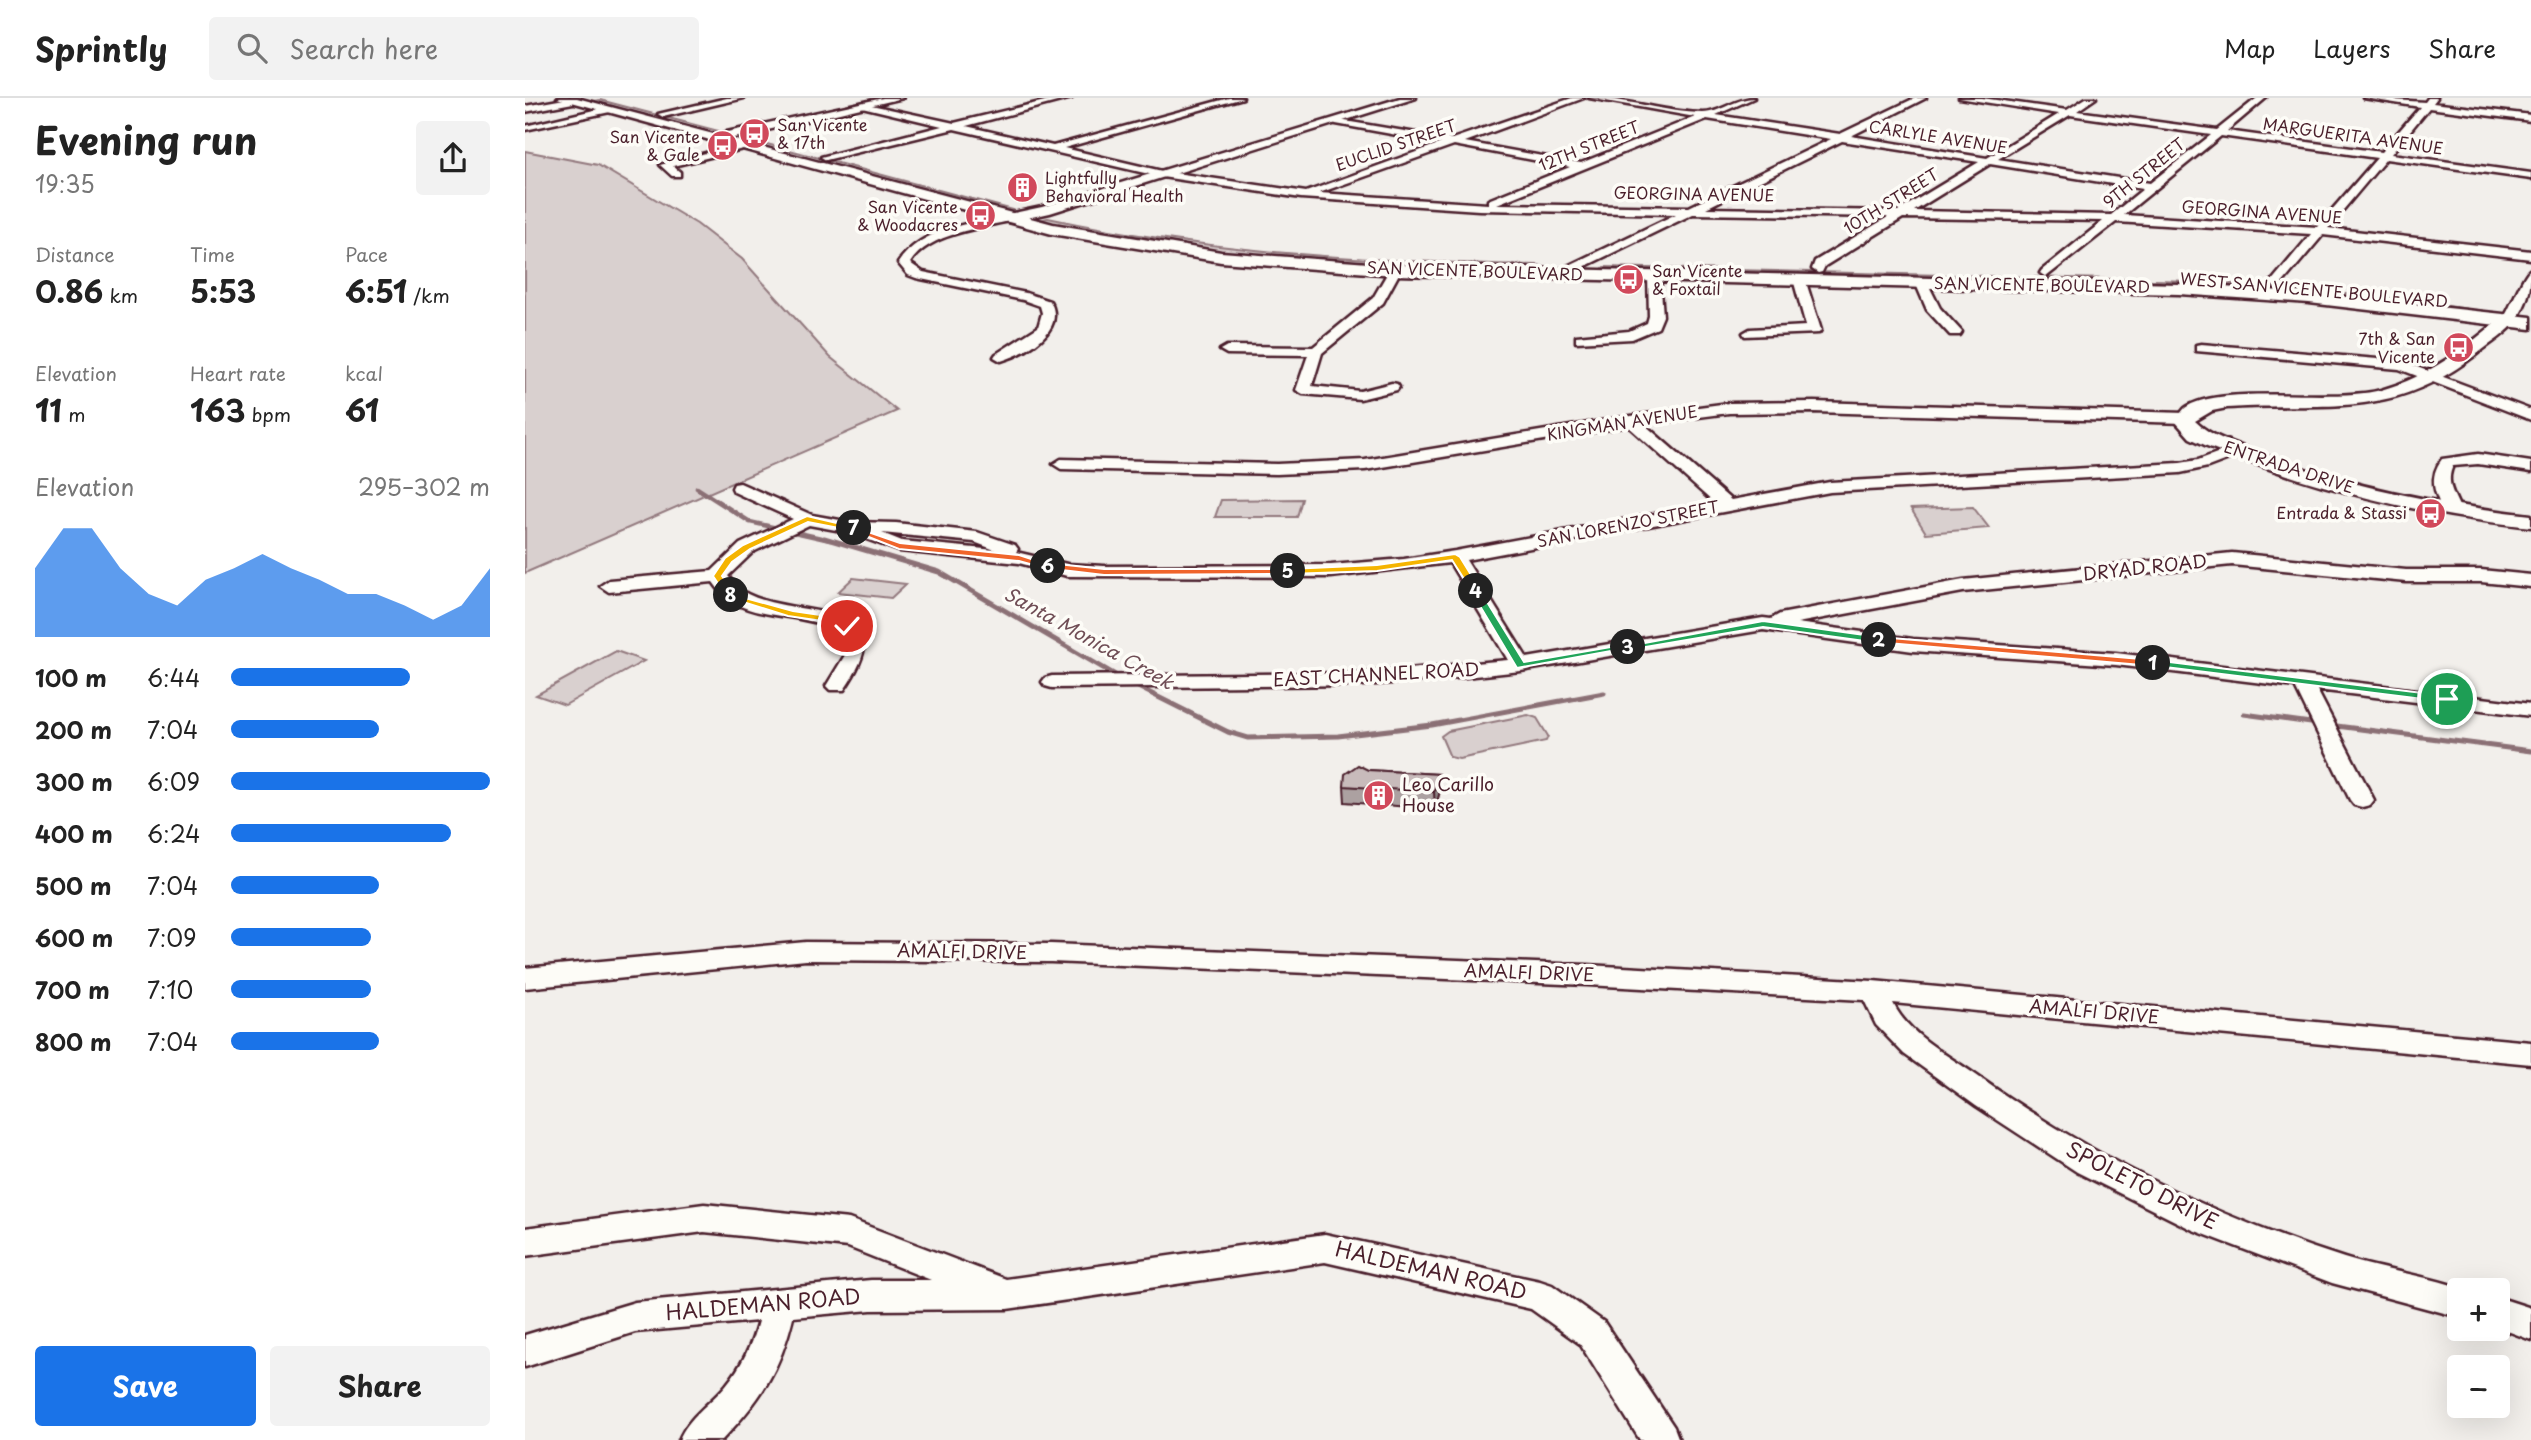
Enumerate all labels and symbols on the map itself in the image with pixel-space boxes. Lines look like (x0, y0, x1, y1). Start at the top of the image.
street label: MARGUERITA AVENUE (2261, 110, 2445, 160)
place label: San Vicente & 17th (777, 112, 868, 154)
street label: EUCLID STREET (1332, 112, 1459, 176)
street label: CARLYLE AVENUE (1867, 113, 2009, 159)
street label: 12TH STREET (1534, 114, 1643, 176)
bus stop icon: San Vicente & 17th (737, 117, 771, 151)
place label: San Vicente & Gale (609, 124, 700, 166)
bus stop icon: San Vicente & Gale (706, 129, 740, 163)
street label: 9TH STREET (2097, 131, 2190, 213)
street label: 10TH STREET (1838, 161, 1943, 239)
place label: Lightfully Behavioral Health (1045, 165, 1184, 207)
building icon: Lightfully Behavioral Health (1005, 170, 1039, 204)
street label: GEORGINA AVENUE (1613, 180, 1775, 206)
street label: GEORGINA AVENUE (2181, 193, 2343, 229)
place label: San Vicente & Woodacres (857, 194, 958, 236)
bus stop icon: San Vicente & Woodacres (964, 199, 998, 233)
street label: SAN VICENTE BOULEVARD (1367, 254, 1583, 286)
place label: San Vicente & Foxtail (1652, 258, 1743, 300)
bus stop icon: San Vicente & Foxtail (1612, 263, 1646, 297)
street label: WEST SAN VICENTE BOULEVARD (2179, 265, 2449, 313)
street label: SAN VICENTE BOULEVARD (1934, 270, 2150, 298)
place label: 7th & San Vicente (2359, 326, 2435, 368)
bus stop icon: 7th & San Vicente (2441, 331, 2475, 365)
street label: KINGMAN AVENUE (1545, 398, 1699, 446)
street label: ENTRADA DRIVE (2221, 434, 2358, 498)
street label: SAN LORENZO STREET (1535, 494, 1721, 552)
bus stop icon: Entrada & Stassi (2413, 496, 2447, 530)
place label: Entrada & Stassi (2277, 500, 2407, 524)
pin: 7 (837, 510, 871, 546)
street label: DRYAD ROAD (2081, 547, 2208, 586)
pin: 6 (1030, 548, 1065, 584)
pin: 5 (1271, 554, 1305, 588)
pin: 4 (1459, 574, 1493, 608)
pin: 8 (713, 578, 749, 612)
water label: Santa Monica Creek (1000, 579, 1180, 696)
pin (817, 596, 877, 656)
pin: 2 (1861, 622, 1897, 658)
pin: 3 (1611, 630, 1645, 664)
pin: 1 (2135, 646, 2171, 680)
street label: EAST CHANNEL ROAD (1272, 655, 1480, 692)
pin (2417, 669, 2477, 729)
place label: Leo Carillo House (1402, 770, 1494, 818)
building icon: Leo Carillo House (1362, 778, 1396, 812)
street label: AMALFI DRIVE (897, 936, 1028, 965)
street label: AMALFI DRIVE (1463, 956, 1595, 987)
street label: AMALFI DRIVE (2028, 991, 2160, 1030)
street label: SPOLETO DRIVE (2061, 1132, 2225, 1236)
street label: HALDEMAN ROAD (1333, 1231, 1530, 1307)
street label: HALDEMAN ROAD (664, 1279, 862, 1327)

